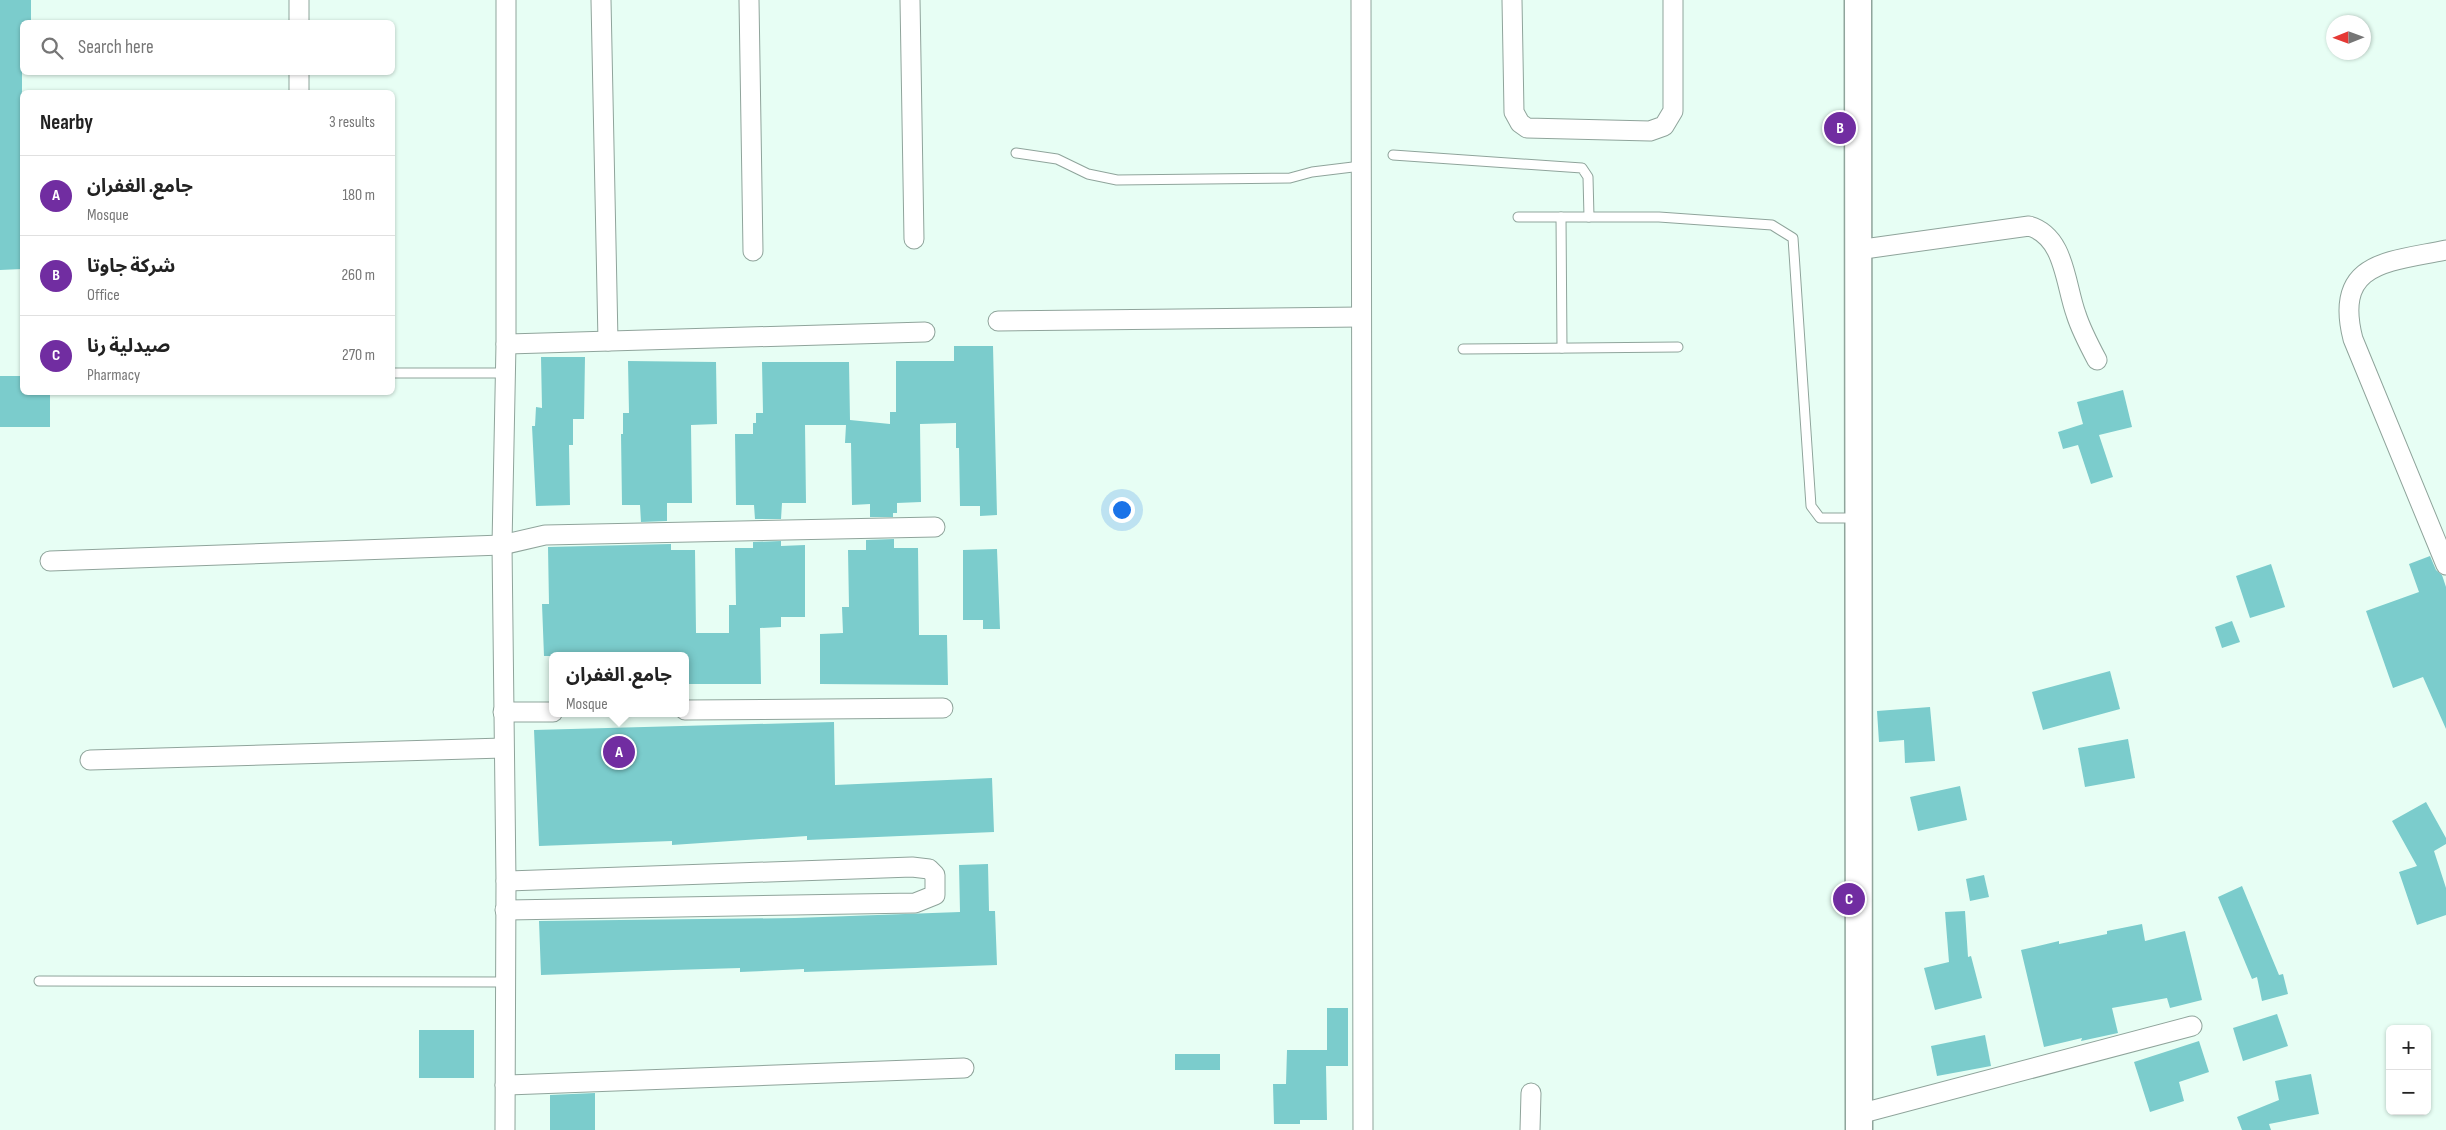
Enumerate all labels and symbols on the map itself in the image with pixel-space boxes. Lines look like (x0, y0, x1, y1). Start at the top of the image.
north arrow (2326, 15, 2371, 60)
pin: B (1824, 109, 1856, 147)
your location (1109, 497, 1135, 523)
pin: A (603, 733, 635, 771)
pin: C (1833, 880, 1865, 918)

